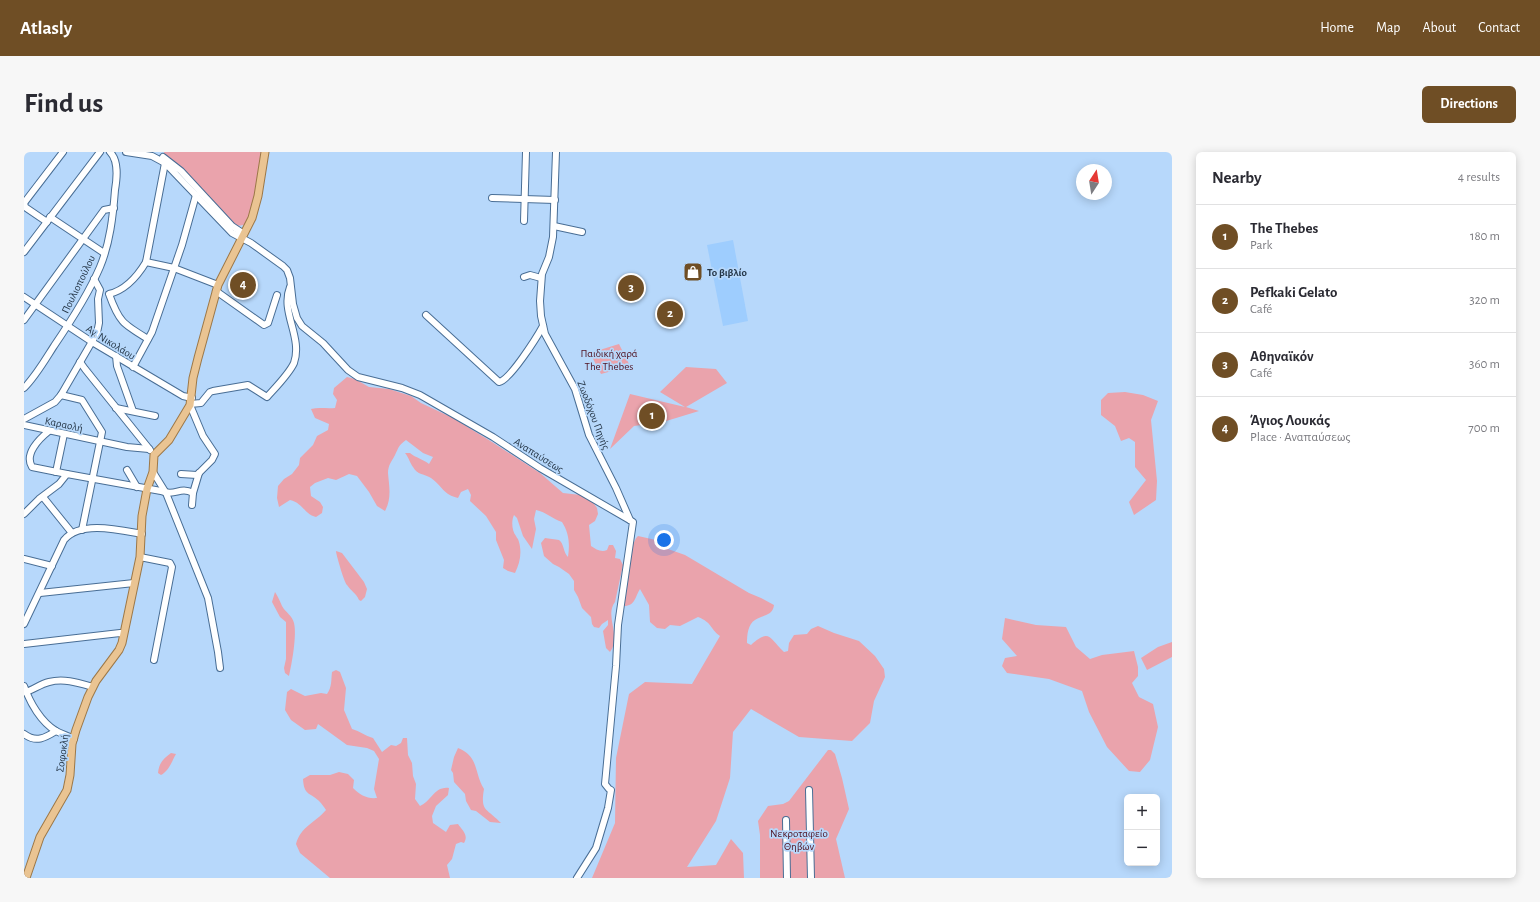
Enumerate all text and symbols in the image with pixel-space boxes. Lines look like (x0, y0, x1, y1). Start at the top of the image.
text: Atlasly (20, 19, 72, 38)
text: Home (1320, 21, 1354, 35)
text: Map (1376, 21, 1400, 35)
text: About (1422, 21, 1456, 35)
text: Contact (1478, 21, 1520, 35)
button: Directions (1422, 86, 1516, 123)
text: Find us (24, 90, 103, 118)
north arrow (1076, 164, 1112, 200)
text: Nearby (1212, 169, 1262, 186)
text: 4 results (1458, 171, 1500, 184)
text: The Thebes (1250, 221, 1318, 236)
text: 1 (1223, 230, 1227, 243)
text: 180 m (1470, 230, 1500, 243)
text: Park (1250, 239, 1272, 252)
street label: Πουλιοπούλου (60, 253, 97, 315)
shop icon: Το βιβλίο (682, 261, 704, 283)
place label: Το βιβλίο (707, 267, 747, 278)
pin: 4 (230, 270, 256, 300)
pin: 3 (618, 273, 644, 303)
text: Pefkaki Gelato (1250, 285, 1337, 300)
text: 2 (1222, 294, 1228, 307)
text: 320 m (1469, 294, 1500, 307)
pin: 2 (657, 299, 683, 329)
text: Café (1250, 303, 1272, 316)
street label: Αγ. Νικολάου (84, 323, 137, 362)
park label: Παιδική χαρά The Thebes (580, 348, 638, 372)
text: Αθηναϊκόν (1250, 349, 1314, 364)
text: 3 (1222, 358, 1228, 371)
text: 360 m (1469, 358, 1500, 371)
text: Café (1250, 367, 1272, 380)
street label: Ζωοδόχου Πηγής (575, 379, 612, 451)
pin: 1 (639, 401, 665, 431)
text: Άγιος Λουκάς (1250, 413, 1330, 428)
street label: Καραολή (44, 415, 84, 434)
text: 4 (1222, 422, 1228, 435)
text: 700 m (1468, 422, 1500, 435)
text: Place · Αναπαύσεως (1250, 431, 1351, 444)
street label: Αναπαύσεως (512, 436, 565, 475)
your location (654, 530, 674, 550)
street label: Σοφοκλή (54, 733, 71, 773)
map controls (1124, 794, 1160, 866)
button: + (1124, 794, 1160, 830)
park label: Νεκροταφείο Θηβών (770, 828, 828, 852)
button: − (1124, 830, 1160, 866)

